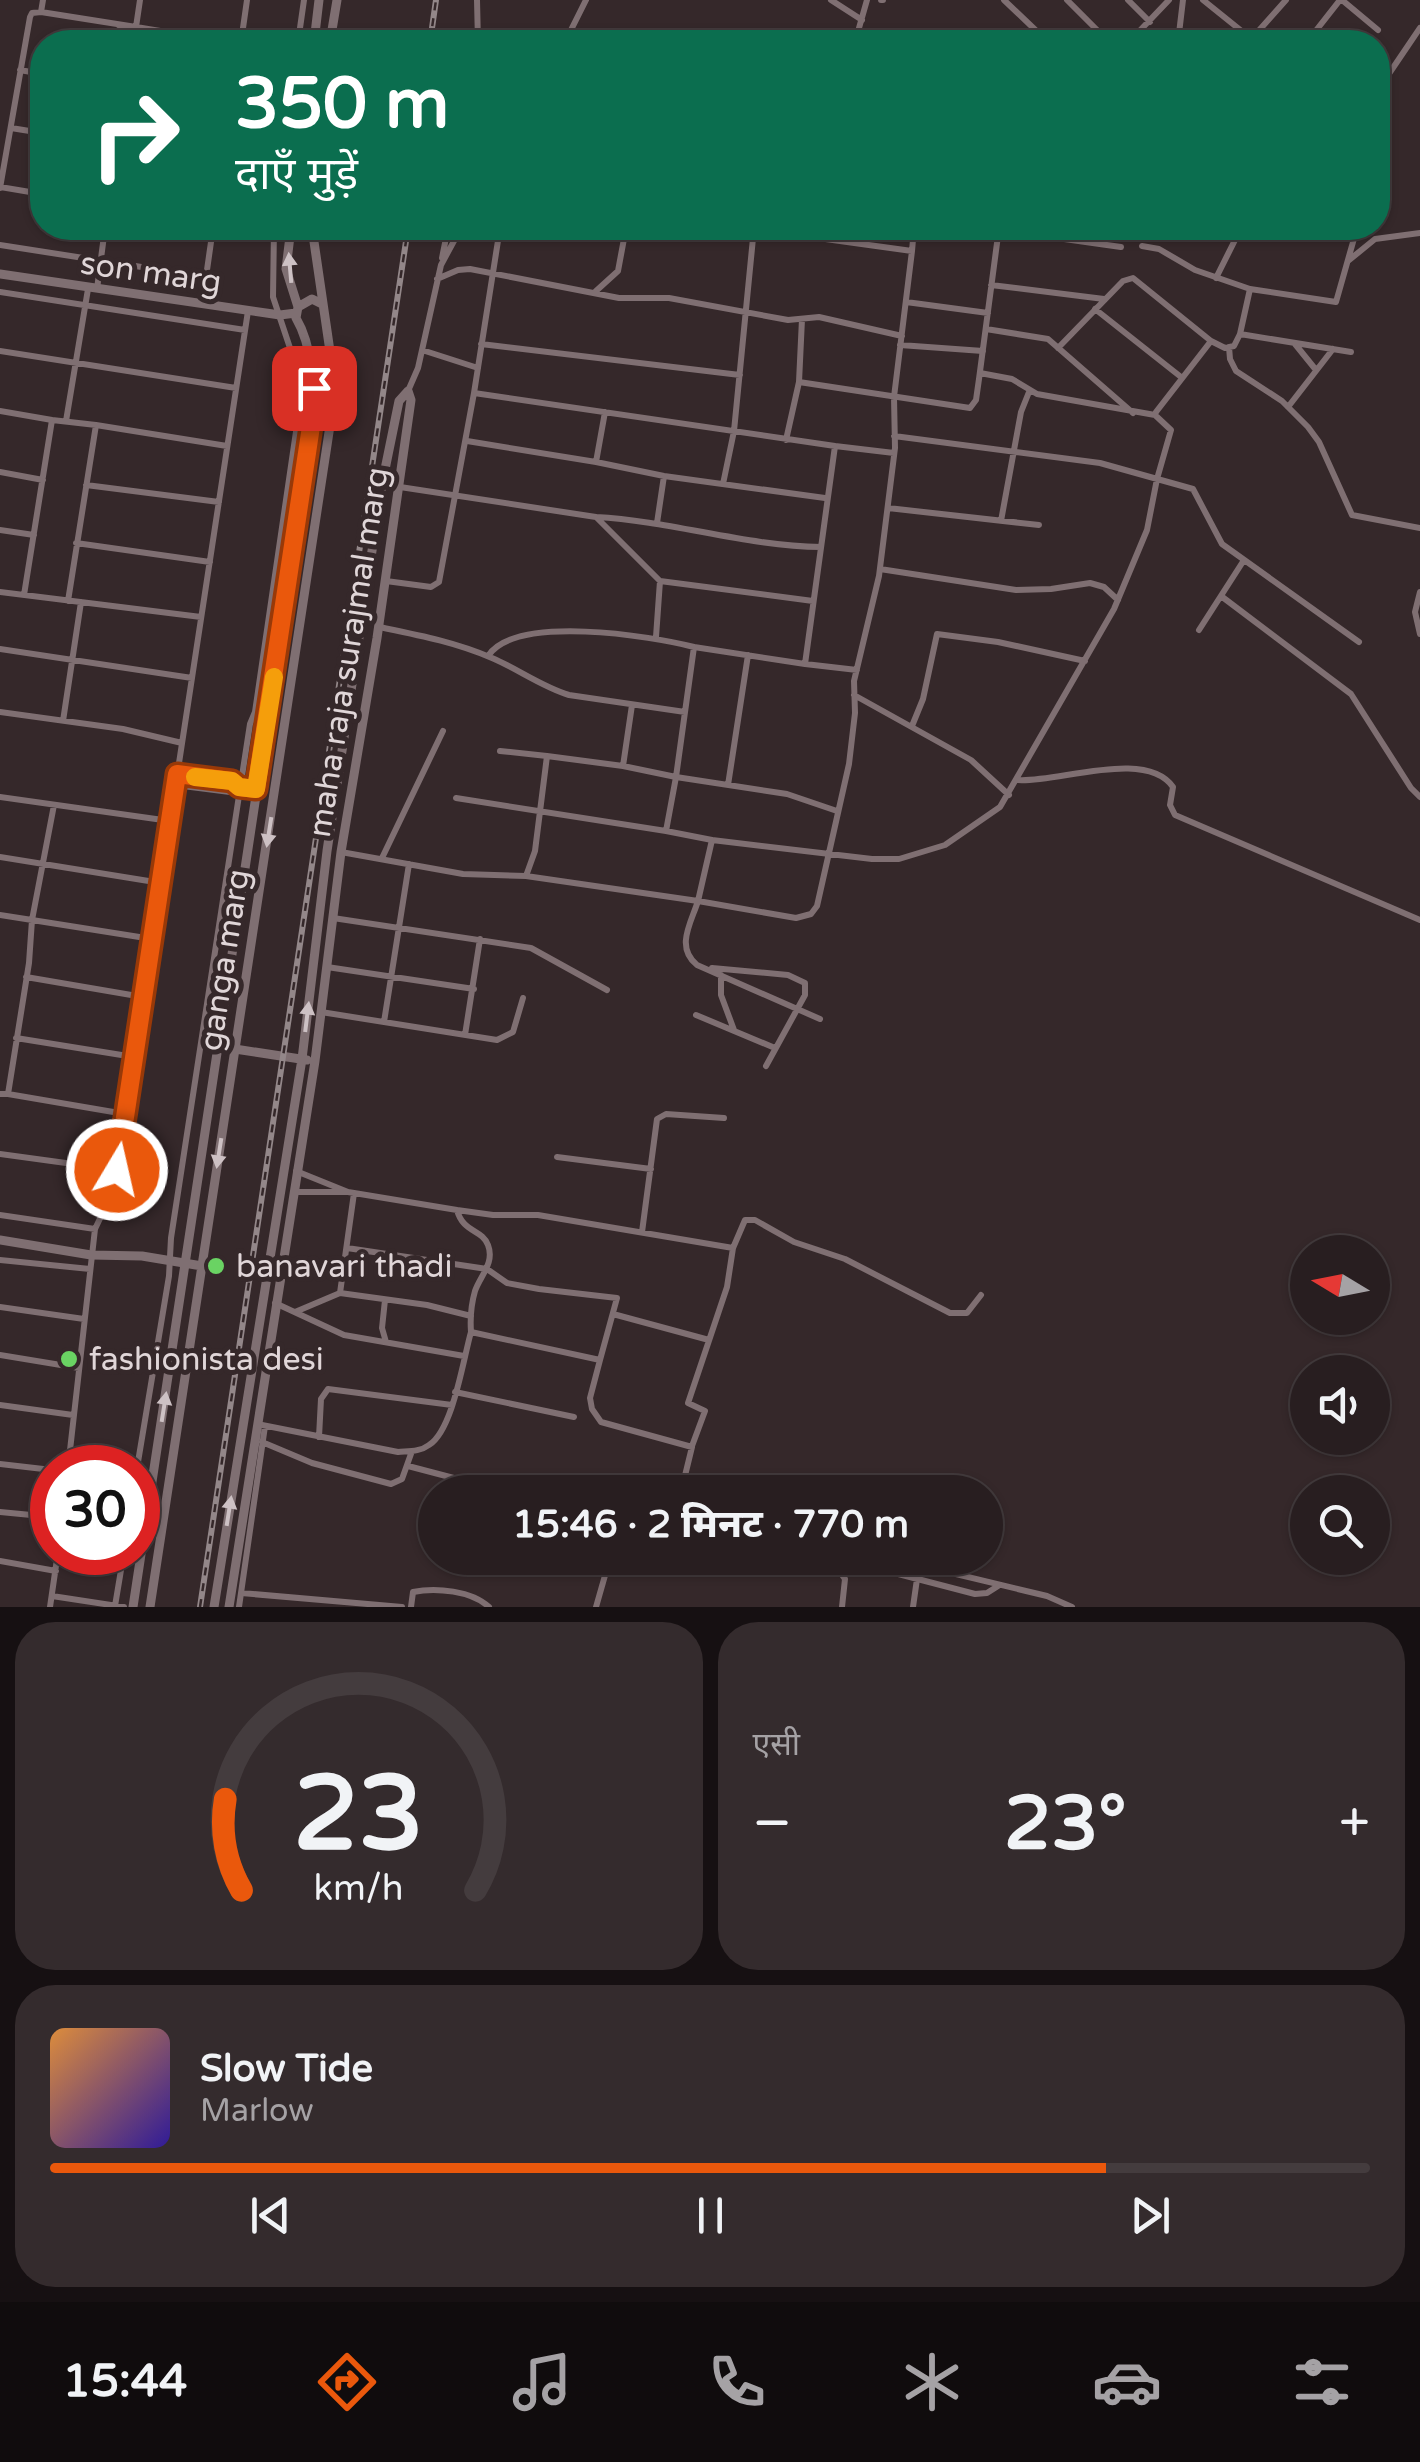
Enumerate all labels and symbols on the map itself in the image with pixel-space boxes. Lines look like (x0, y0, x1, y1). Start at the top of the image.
street label: son marg (78, 244, 224, 302)
one-way arrow (281, 252, 297, 283)
pin (272, 346, 357, 431)
street label: maha raja surajmal marg (301, 464, 397, 840)
one-way arrow (260, 817, 276, 848)
street label: ganga marg (192, 867, 258, 1054)
one-way arrow (300, 1000, 316, 1032)
position arrow (65, 1118, 169, 1222)
one-way arrow (211, 1138, 227, 1170)
north arrow (1290, 1235, 1390, 1335)
place label: banavari thadi (236, 1248, 453, 1286)
marker: banavari thadi (205, 1255, 227, 1277)
place label: fashionista desi (89, 1341, 324, 1379)
marker: fashionista desi (58, 1348, 80, 1370)
one-way arrow (156, 1390, 172, 1422)
speed limit sign: 30 (30, 1445, 160, 1575)
one-way arrow (222, 1494, 238, 1526)

